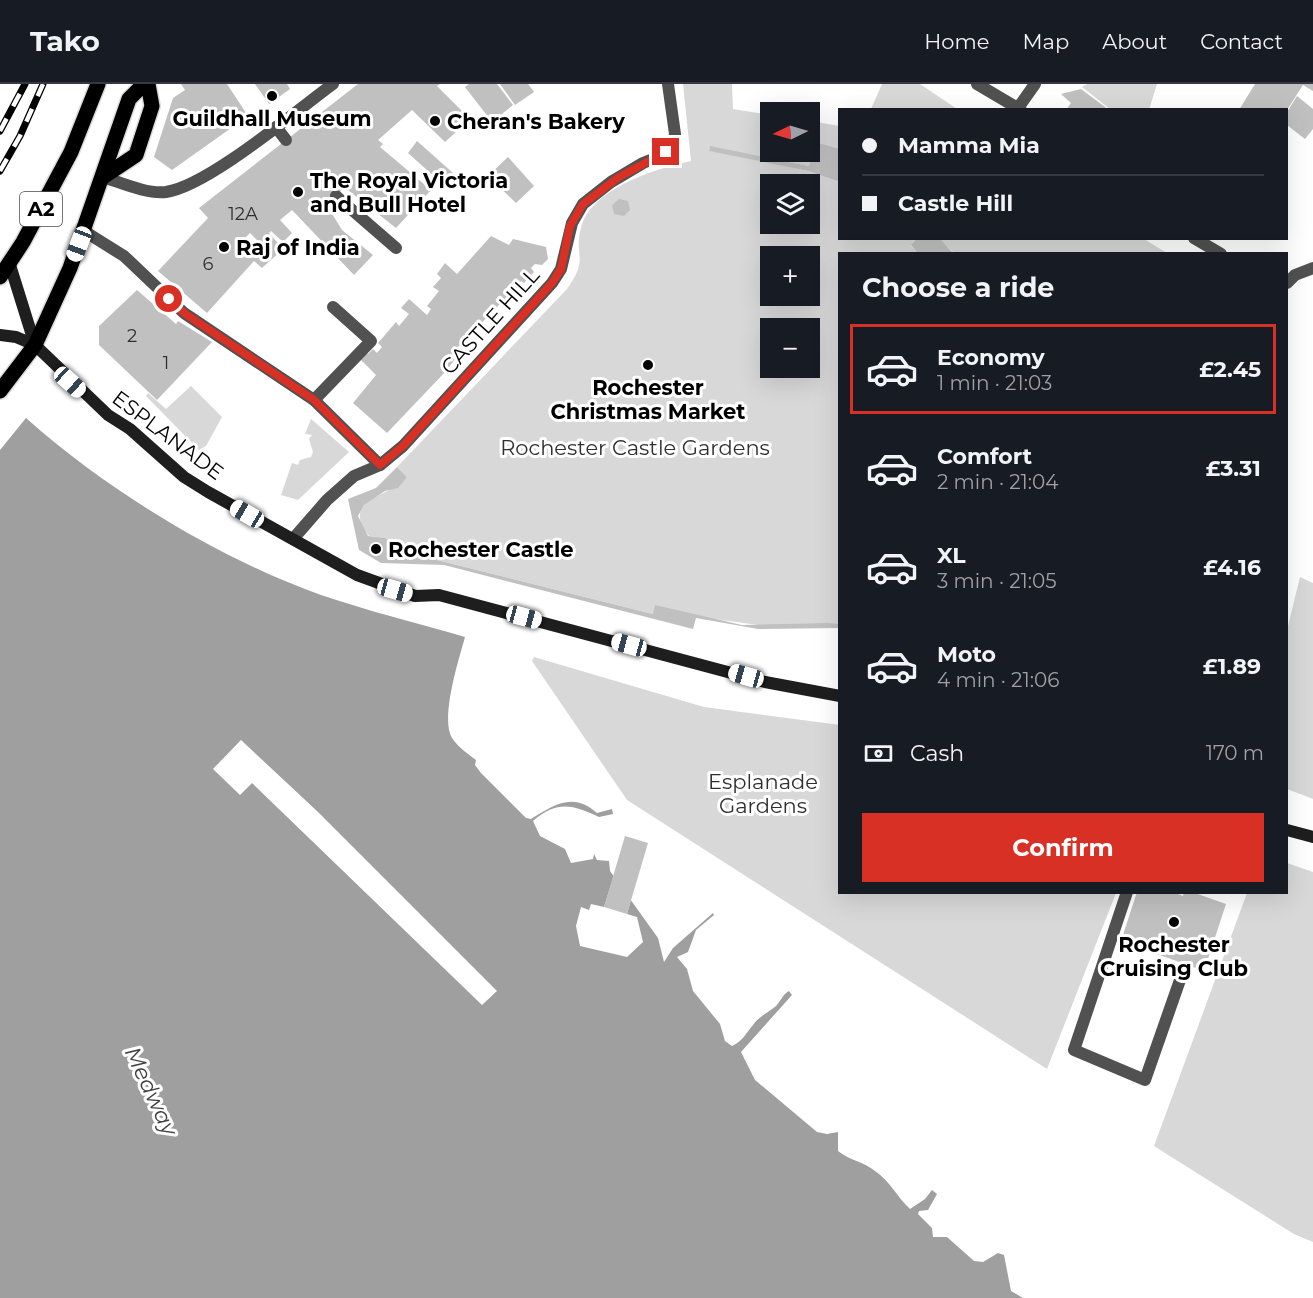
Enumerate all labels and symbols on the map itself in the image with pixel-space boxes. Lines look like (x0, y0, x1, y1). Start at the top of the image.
marker: Guildhall Museum (265, 89, 279, 103)
north arrow (760, 102, 820, 162)
place label: Guildhall Museum (172, 106, 372, 131)
place label: Cheran's Bakery (447, 109, 625, 134)
marker: Cheran's Bakery (428, 114, 442, 128)
route end (652, 138, 679, 165)
place label: The Royal Victoria and Bull Hotel (310, 168, 508, 217)
marker: The Royal Victoria and Bull Hotel (291, 185, 305, 199)
road number: A2 (20, 192, 62, 226)
house number: 12A (228, 203, 258, 225)
car (64, 224, 94, 264)
place label: Raj of India (236, 235, 360, 260)
marker: Raj of India (217, 240, 231, 254)
house number: 6 (203, 253, 214, 275)
street label: CASTLE HILL (436, 262, 545, 379)
route start (155, 285, 182, 312)
house number: 2 (127, 325, 137, 347)
house number: 1 (163, 352, 169, 374)
marker: Rochester Christmas Market (641, 358, 655, 372)
car (51, 363, 89, 401)
place label: Rochester Christmas Market (550, 375, 746, 424)
street label: ESPLANADE (107, 385, 229, 485)
park label: Rochester Castle Gardens (500, 435, 770, 460)
car (227, 497, 267, 531)
place label: Rochester Castle (388, 537, 574, 562)
marker: Rochester Castle (369, 542, 383, 556)
car (375, 576, 415, 604)
car (504, 604, 544, 630)
car (609, 632, 649, 658)
car (726, 662, 766, 690)
park label: Esplanade Gardens (708, 769, 818, 818)
marker: Rochester Cruising Club (1167, 915, 1181, 929)
place label: Rochester Cruising Club (1100, 932, 1248, 981)
water label: Medway (119, 1042, 184, 1142)

